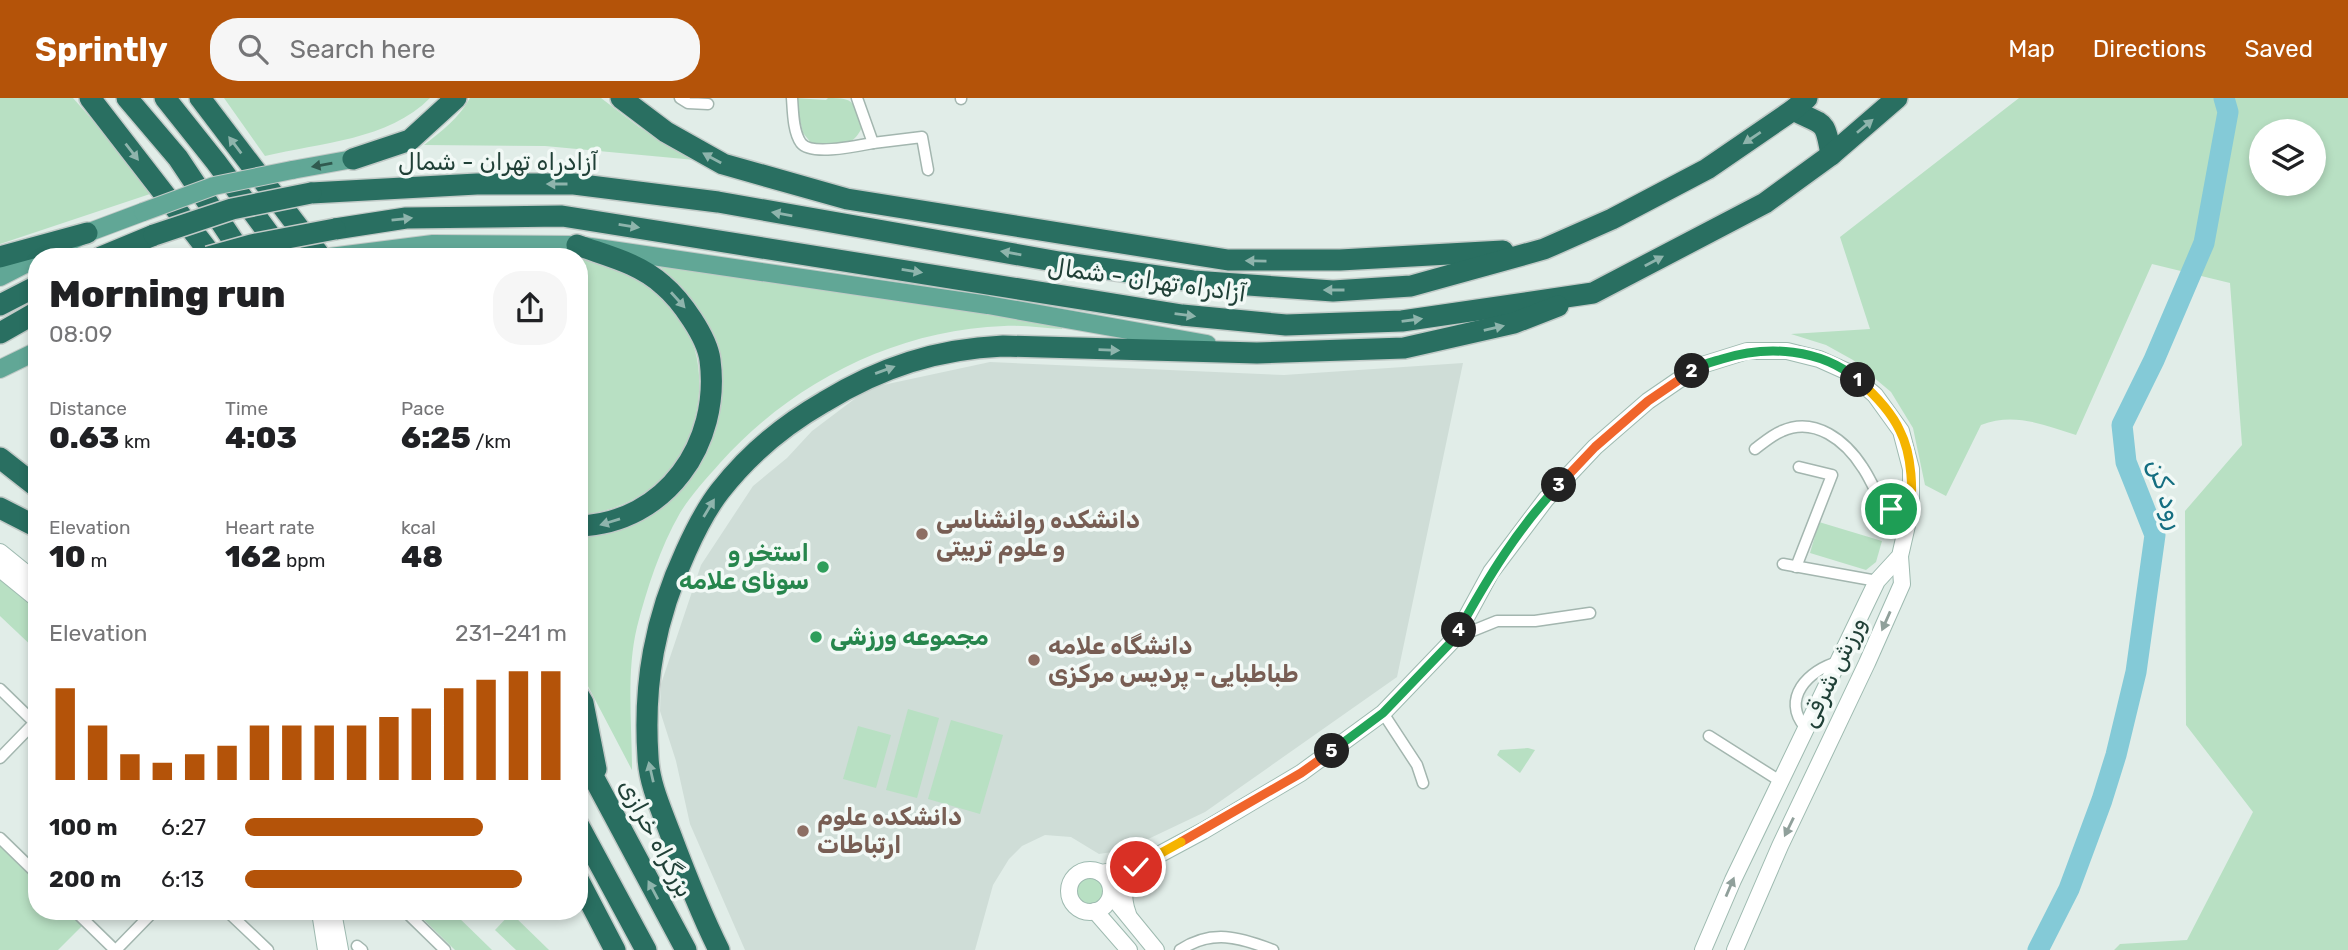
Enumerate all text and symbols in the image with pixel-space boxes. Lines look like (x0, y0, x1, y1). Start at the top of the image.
search box (210, 18, 700, 81)
text: Sprintly (35, 30, 168, 69)
icon: search (234, 30, 272, 68)
text: Search here (290, 34, 436, 65)
text: Map (2008, 35, 2055, 63)
text: Directions (2093, 35, 2206, 63)
text: Saved (2244, 35, 2313, 63)
one-way arrow (1857, 119, 1874, 134)
map controls (2249, 119, 2326, 196)
button: layers (2249, 119, 2326, 196)
one-way arrow (1742, 131, 1761, 144)
one-way arrow (228, 136, 243, 154)
one-way arrow (124, 143, 138, 161)
street label: آزادراه تهران - شمال (398, 148, 598, 176)
one-way arrow (702, 152, 721, 164)
one-way arrow (311, 160, 333, 171)
one-way arrow (546, 178, 568, 190)
one-way arrow (771, 208, 793, 219)
one-way arrow (391, 213, 413, 224)
one-way arrow (618, 221, 640, 232)
one-way arrow (1000, 247, 1022, 258)
street label: آزادراه تهران - شمال (1046, 252, 1248, 308)
one-way arrow (1245, 255, 1267, 266)
one-way arrow (1644, 255, 1664, 267)
one-way arrow (901, 266, 923, 277)
text: Morning run (49, 271, 286, 317)
button: share (493, 271, 567, 345)
one-way arrow (1323, 284, 1345, 296)
one-way arrow (669, 292, 685, 309)
one-way arrow (1174, 309, 1196, 320)
one-way arrow (1401, 314, 1423, 325)
text: 08:09 (49, 320, 112, 348)
one-way arrow (1483, 322, 1505, 333)
one-way arrow (1099, 344, 1121, 356)
pin: 2 (1674, 354, 1710, 388)
text: 2 (1685, 359, 1698, 382)
pin: 1 (1840, 362, 1876, 398)
one-way arrow (875, 365, 896, 376)
text: 1 (1853, 368, 1862, 391)
text: Distance (49, 397, 127, 420)
text: Time (225, 397, 268, 420)
text: Pace (401, 397, 445, 420)
text: 0.63 (49, 420, 119, 456)
text: 4:03 (225, 420, 297, 456)
text: 6:25 (401, 420, 471, 456)
text: km (119, 430, 151, 453)
text: /km (471, 430, 511, 453)
water label: رود کن (2141, 455, 2191, 533)
pin: 3 (1542, 468, 1576, 502)
text: 3 (1552, 473, 1565, 496)
pin (1861, 479, 1921, 539)
icon: arrive (1872, 490, 1910, 528)
one-way arrow (702, 499, 715, 518)
place label: دانشکده روانشناسی و علوم تربیتی (936, 506, 1140, 564)
text: Elevation (49, 516, 130, 539)
text: Heart rate (225, 516, 315, 539)
text: kcal (401, 516, 436, 539)
one-way arrow (600, 517, 621, 527)
marker: دانشکده روانشناسی و علوم تربیتی (914, 526, 930, 542)
text: 10 (49, 539, 86, 575)
text: 162 (225, 539, 281, 575)
text: 48 (401, 539, 443, 575)
place label: استخر و سونای علامه (679, 539, 809, 595)
text: m (86, 549, 107, 572)
text: bpm (281, 549, 325, 572)
marker: استخر و سونای علامه (815, 559, 831, 575)
one-way arrow (1880, 611, 1892, 631)
pin: 4 (1442, 612, 1476, 648)
street label: ورزش شرقی (1794, 612, 1872, 732)
text: 4 (1452, 618, 1465, 641)
text: Elevation (49, 619, 148, 647)
text: 231–241 m (455, 619, 567, 647)
place label: مجموعه ورزشی (830, 623, 989, 651)
marker: مجموعه ورزشی (808, 629, 824, 645)
place label: دانشگاه علامه طباطبایی - پردیس مرکزی (1048, 632, 1298, 691)
marker: دانشگاه علامه طباطبایی - پردیس مرکزی (1026, 652, 1042, 668)
pin: 5 (1314, 734, 1350, 768)
text: 5 (1325, 739, 1338, 762)
one-way arrow (645, 761, 656, 783)
street label: بزرگراه خرازی (613, 774, 699, 902)
place label: دانشکده علوم ارتباطات (817, 803, 962, 859)
text: 100 m (49, 813, 118, 841)
text: 6:27 (161, 813, 206, 841)
one-way arrow (1783, 817, 1795, 837)
marker: دانشکده علوم ارتباطات (795, 823, 811, 839)
pin (1106, 837, 1166, 897)
icon: check (1117, 848, 1155, 886)
text: 200 m (49, 865, 121, 893)
text: 6:13 (161, 865, 204, 893)
one-way arrow (1724, 877, 1736, 897)
one-way arrow (647, 881, 659, 900)

